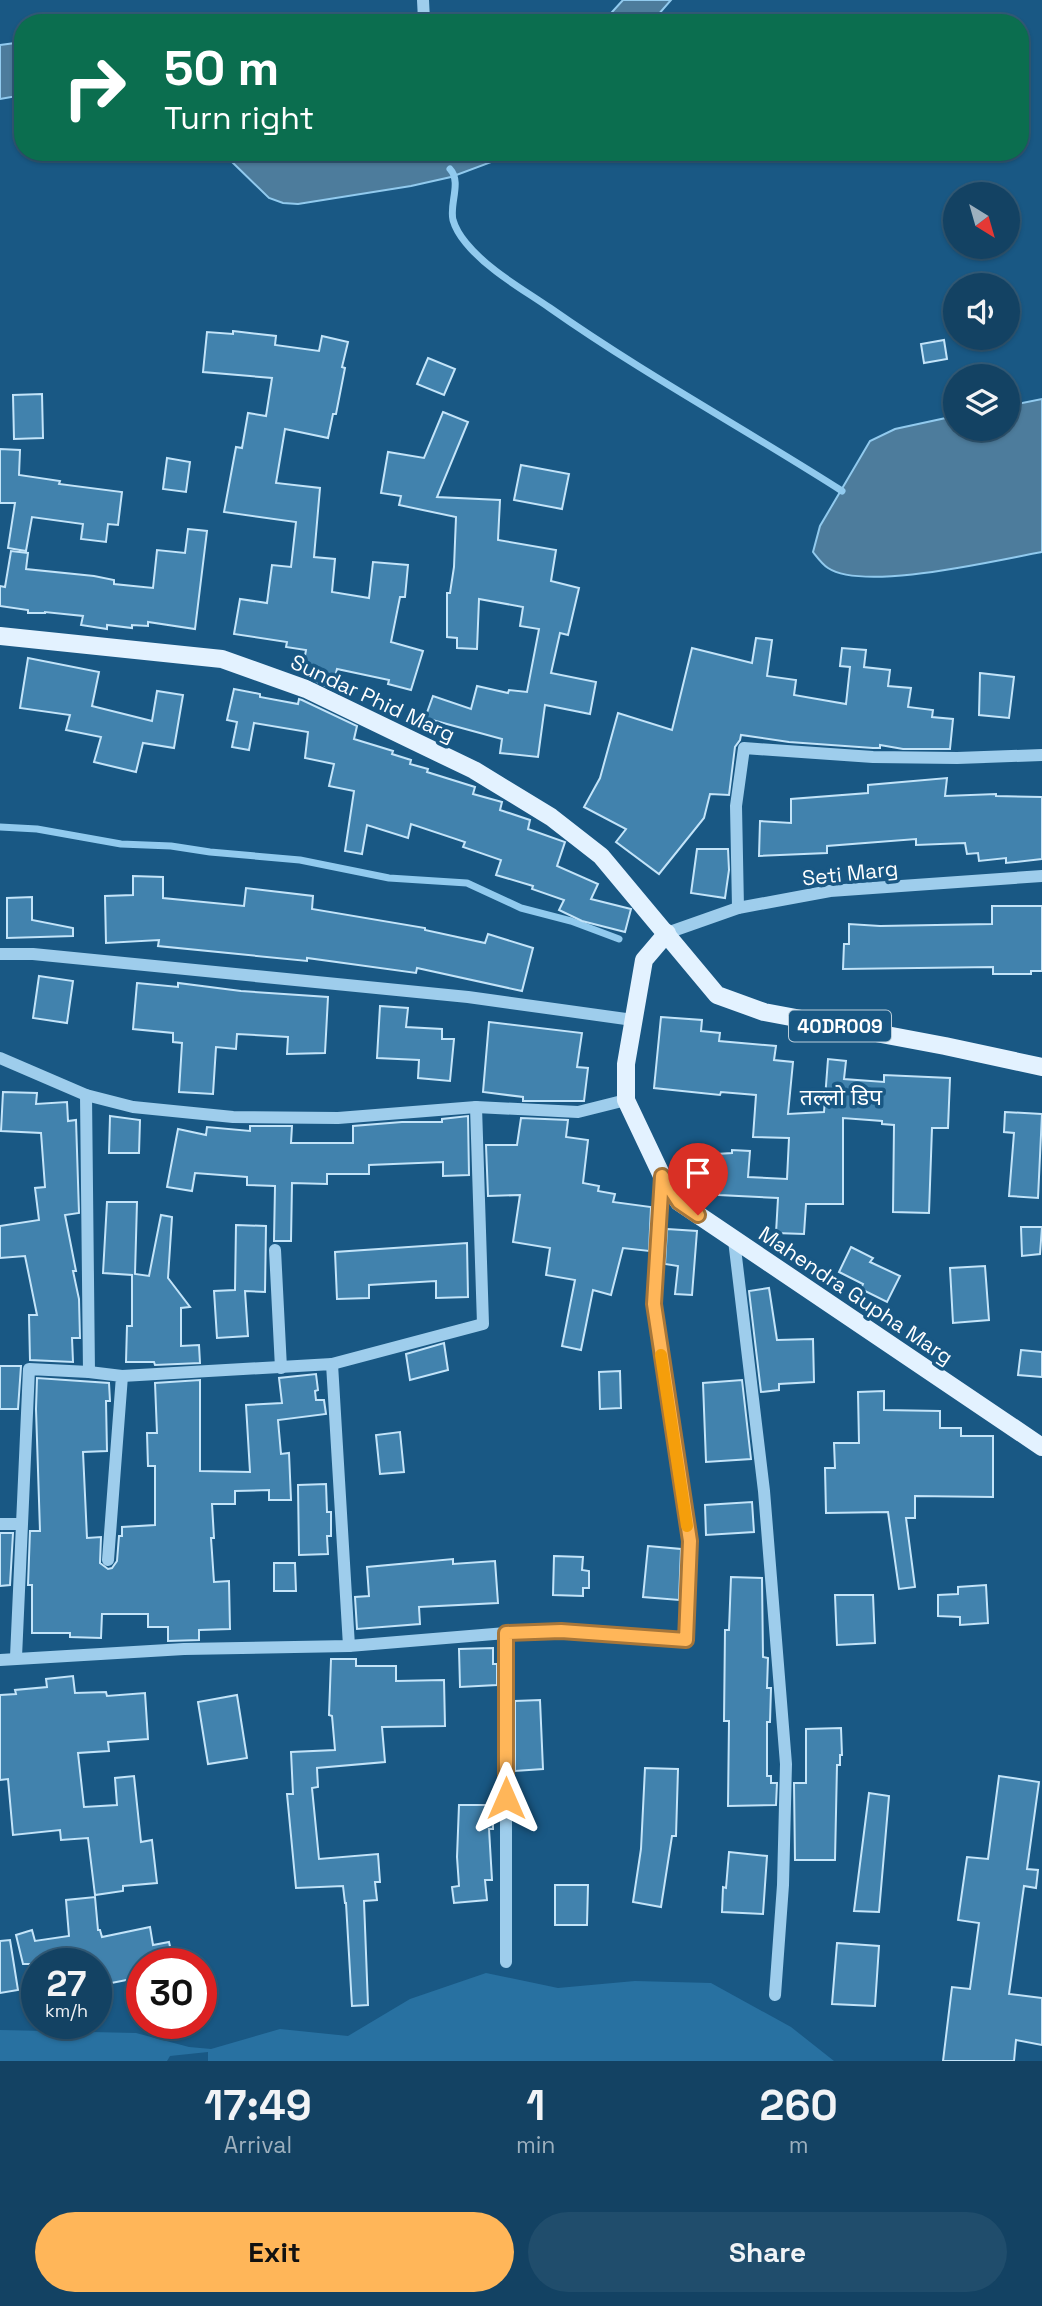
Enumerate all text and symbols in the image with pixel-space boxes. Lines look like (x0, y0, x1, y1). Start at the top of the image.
text: 50 m (164, 37, 279, 99)
icon: right (49, 42, 140, 133)
text: Turn right (164, 98, 314, 138)
north arrow (943, 182, 1020, 259)
map controls (943, 182, 1020, 441)
button: sound (943, 273, 1020, 350)
button: layers (943, 364, 1020, 441)
street label: Sundar Phid Marg (286, 648, 460, 748)
street label: Seti Marg (801, 855, 899, 891)
road number: 40DR009 (789, 1010, 891, 1042)
district label: तल्लो डिप (800, 1082, 883, 1112)
pin (668, 1143, 728, 1215)
icon: arrive (679, 1154, 717, 1192)
street label: Mahendra Gupha Marg (754, 1220, 958, 1370)
position arrow (469, 1761, 543, 1835)
speed limit sign: 30 (126, 1948, 217, 2039)
text: 27 (47, 1962, 86, 2006)
text: km/h (45, 1999, 88, 2022)
text: 17:49 (204, 2079, 312, 2132)
text: 1 (526, 2079, 545, 2132)
text: 260 (760, 2079, 838, 2132)
text: Arrival (224, 2130, 292, 2160)
text: min (516, 2130, 555, 2160)
text: m (789, 2130, 809, 2160)
button: Exit (35, 2212, 514, 2292)
button: Share (528, 2212, 1007, 2292)

